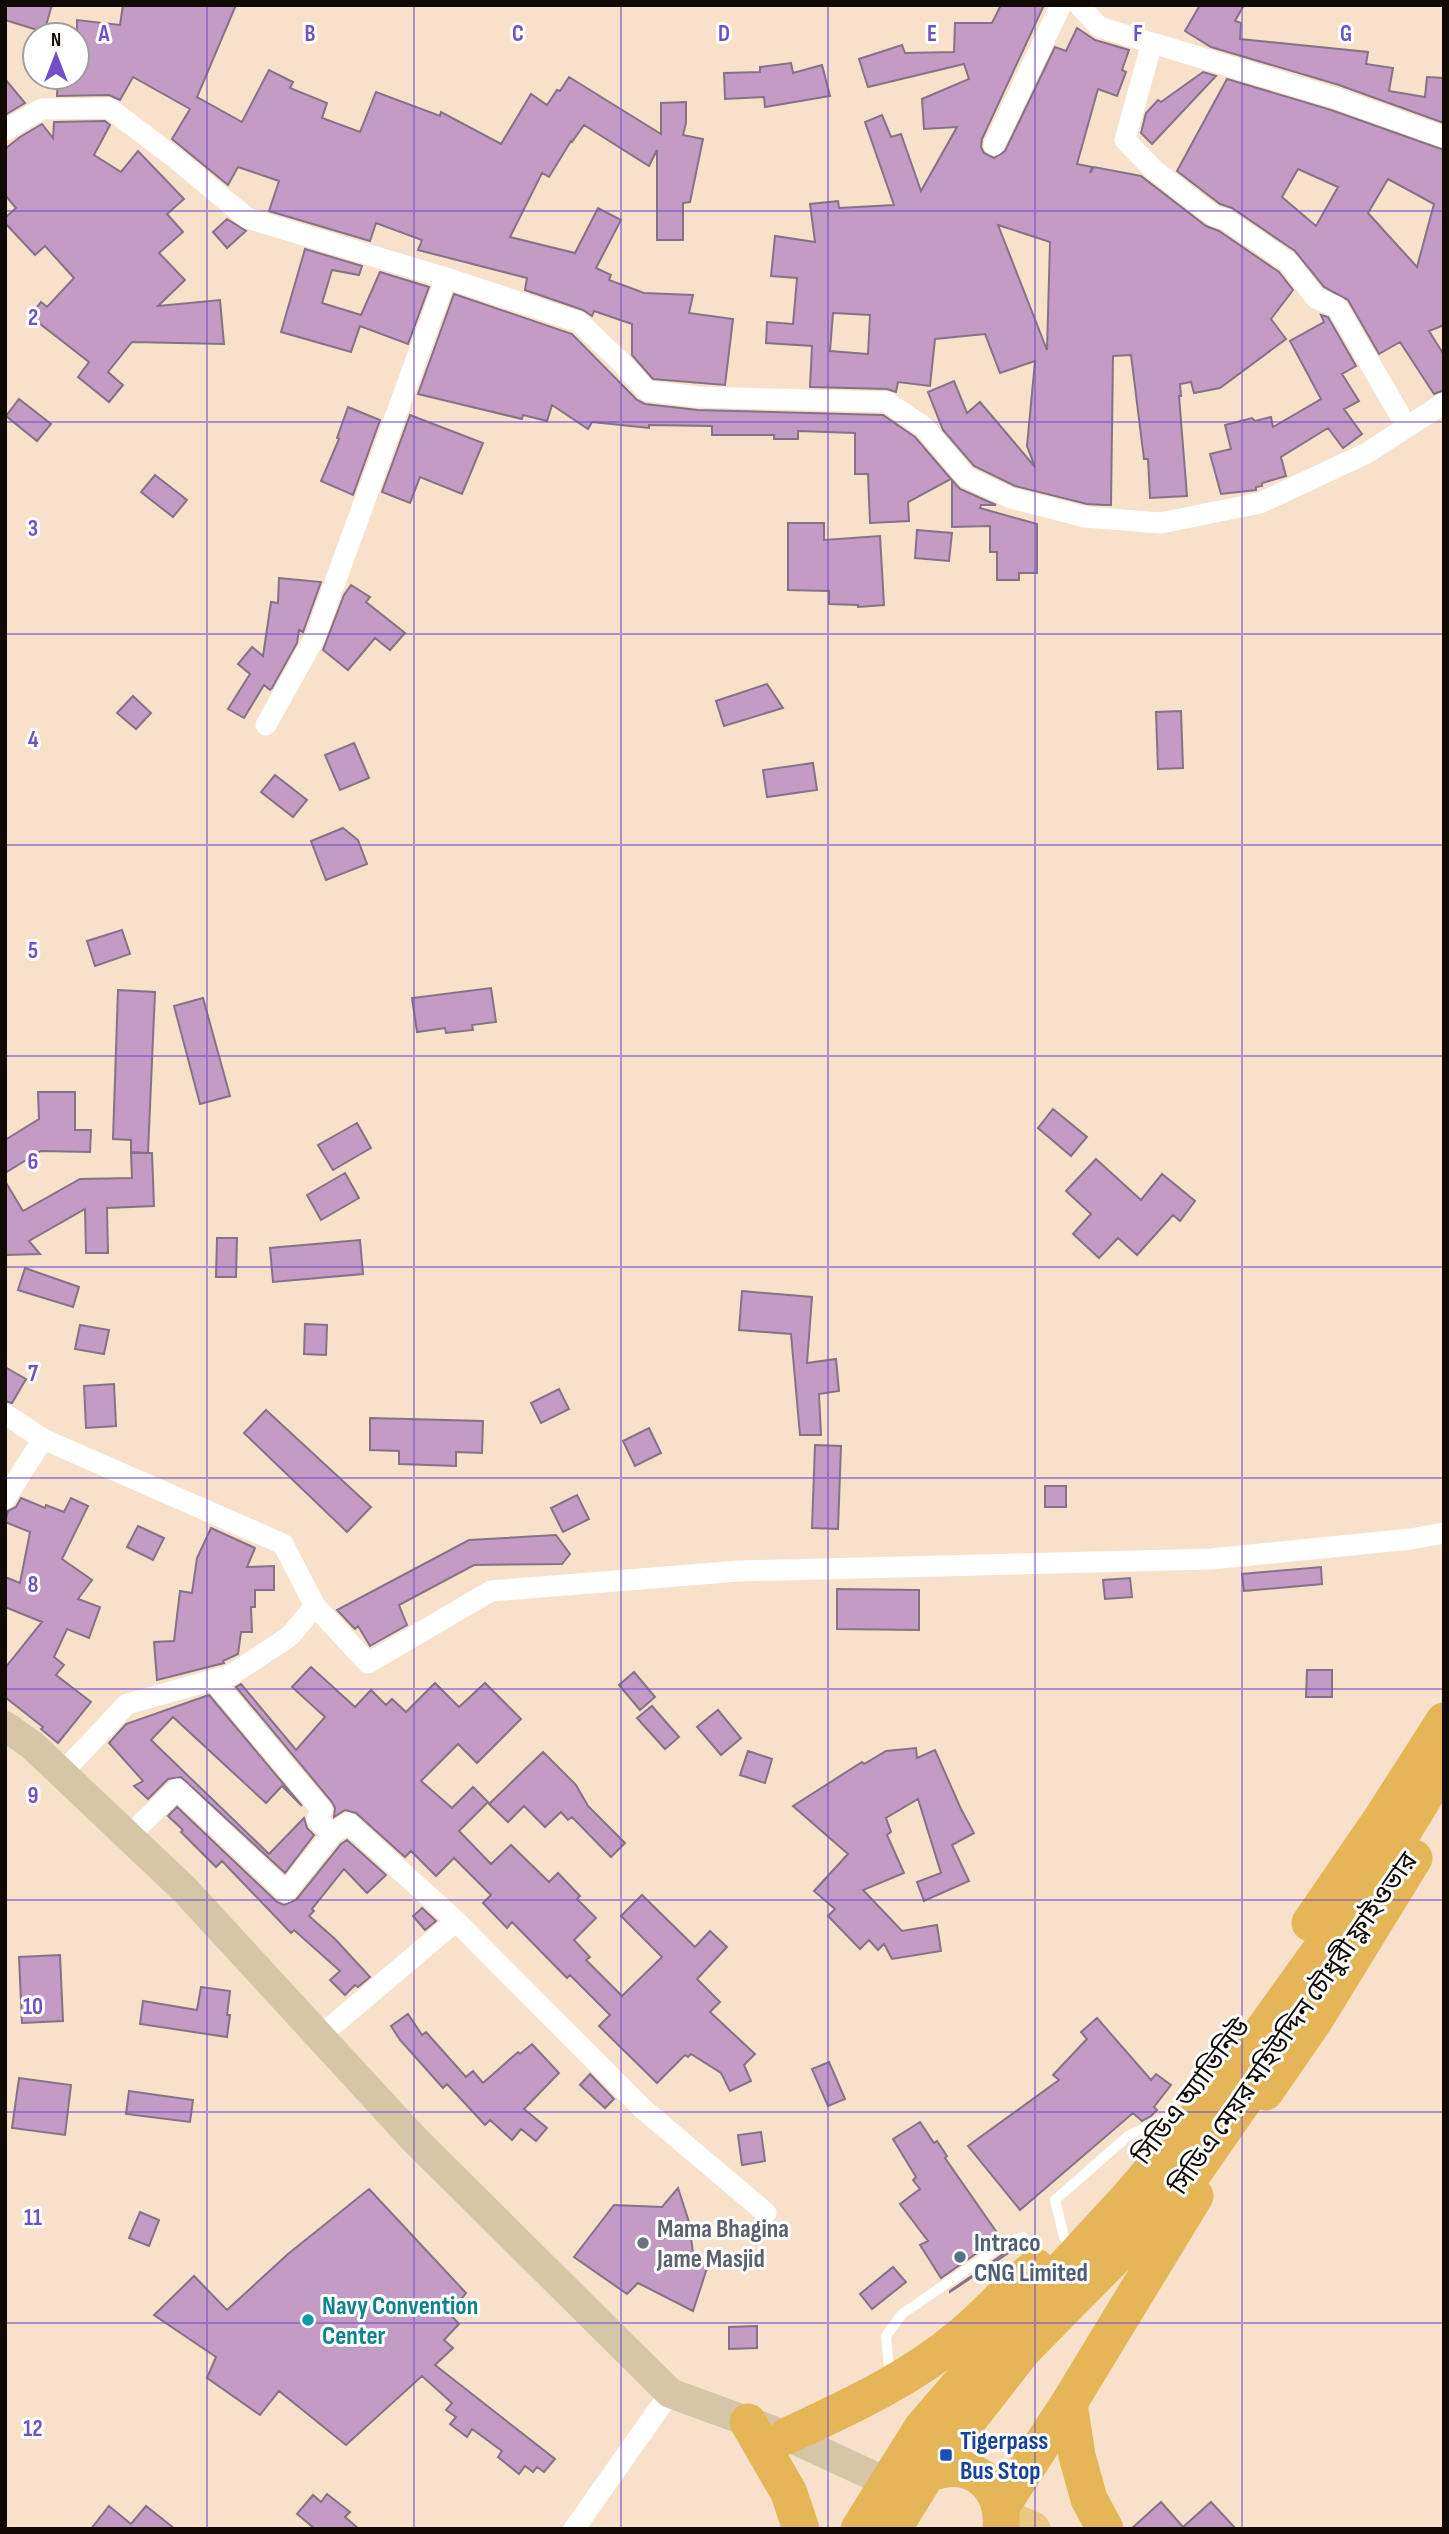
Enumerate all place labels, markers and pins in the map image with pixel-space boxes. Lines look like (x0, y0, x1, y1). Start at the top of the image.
place label: Mama Bhagina Jame Masjid (656, 2214, 789, 2275)
place label: Intraco CNG Limited (974, 2228, 1088, 2289)
marker: Mama Bhagina Jame Masjid (635, 2235, 651, 2251)
marker: Intraco CNG Limited (952, 2249, 968, 2265)
place label: Navy Convention Center (322, 2291, 478, 2352)
marker: Navy Convention Center (300, 2312, 316, 2328)
place label: Tigerpass Bus Stop (960, 2426, 1048, 2487)
marker: Tigerpass Bus Stop (938, 2447, 954, 2463)

